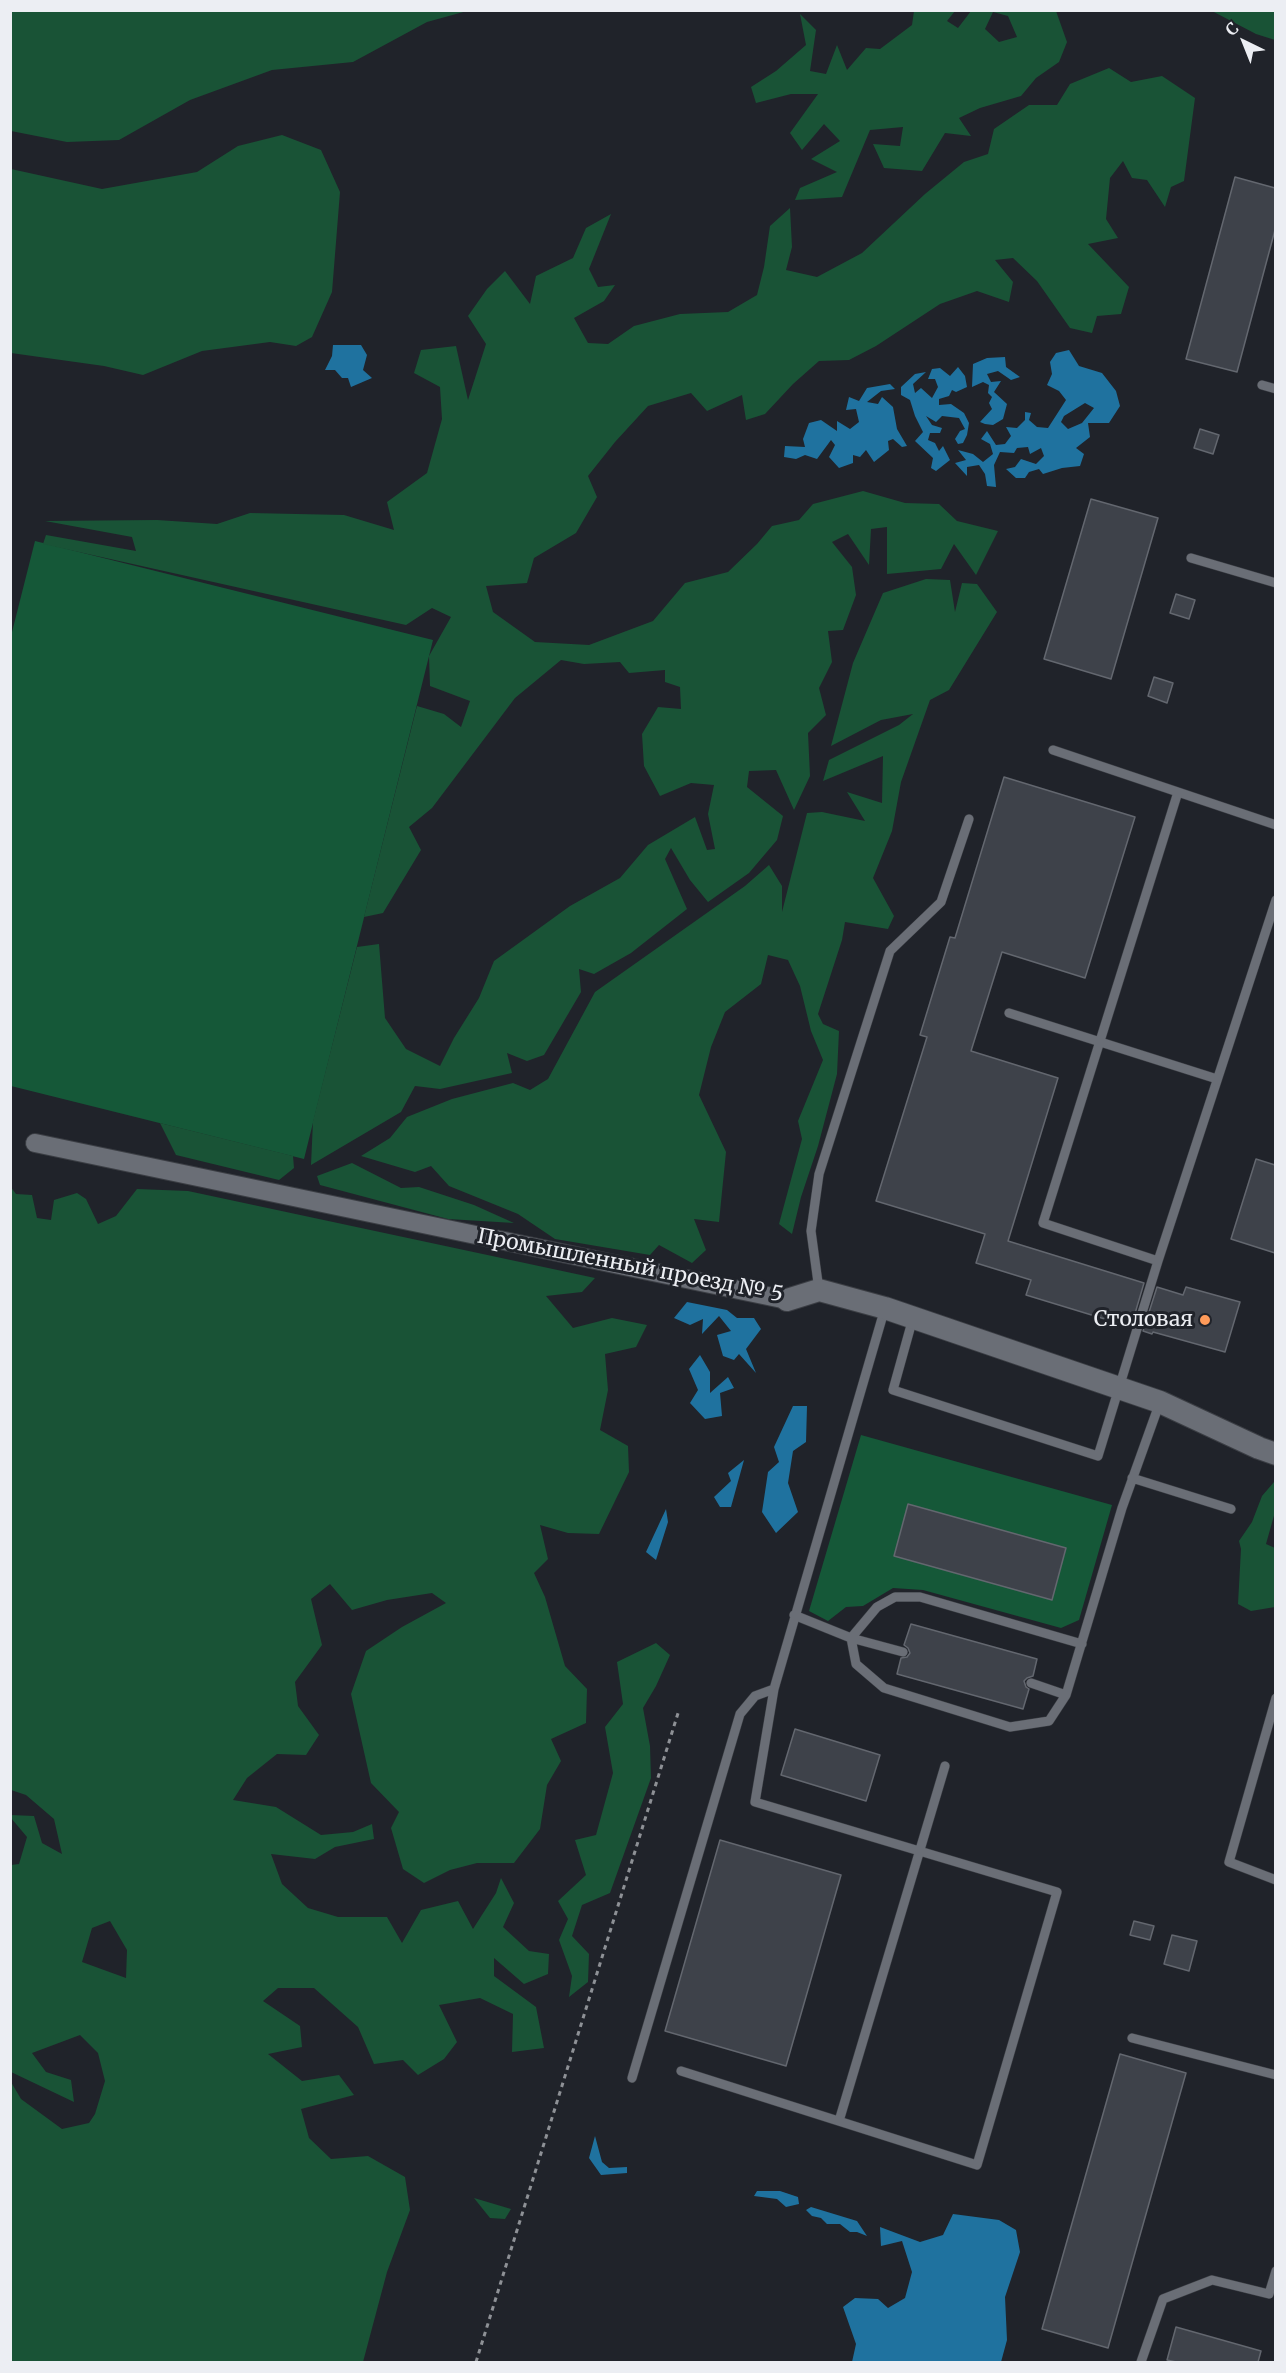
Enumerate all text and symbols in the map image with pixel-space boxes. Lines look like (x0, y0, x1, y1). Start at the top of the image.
north arrow (1214, 12, 1274, 72)
text: С (1221, 18, 1242, 40)
street label: Промышленный проезд № 5 (475, 1224, 785, 1308)
place label: Столовая (1094, 1307, 1193, 1333)
marker: Столовая (1198, 1313, 1212, 1327)

